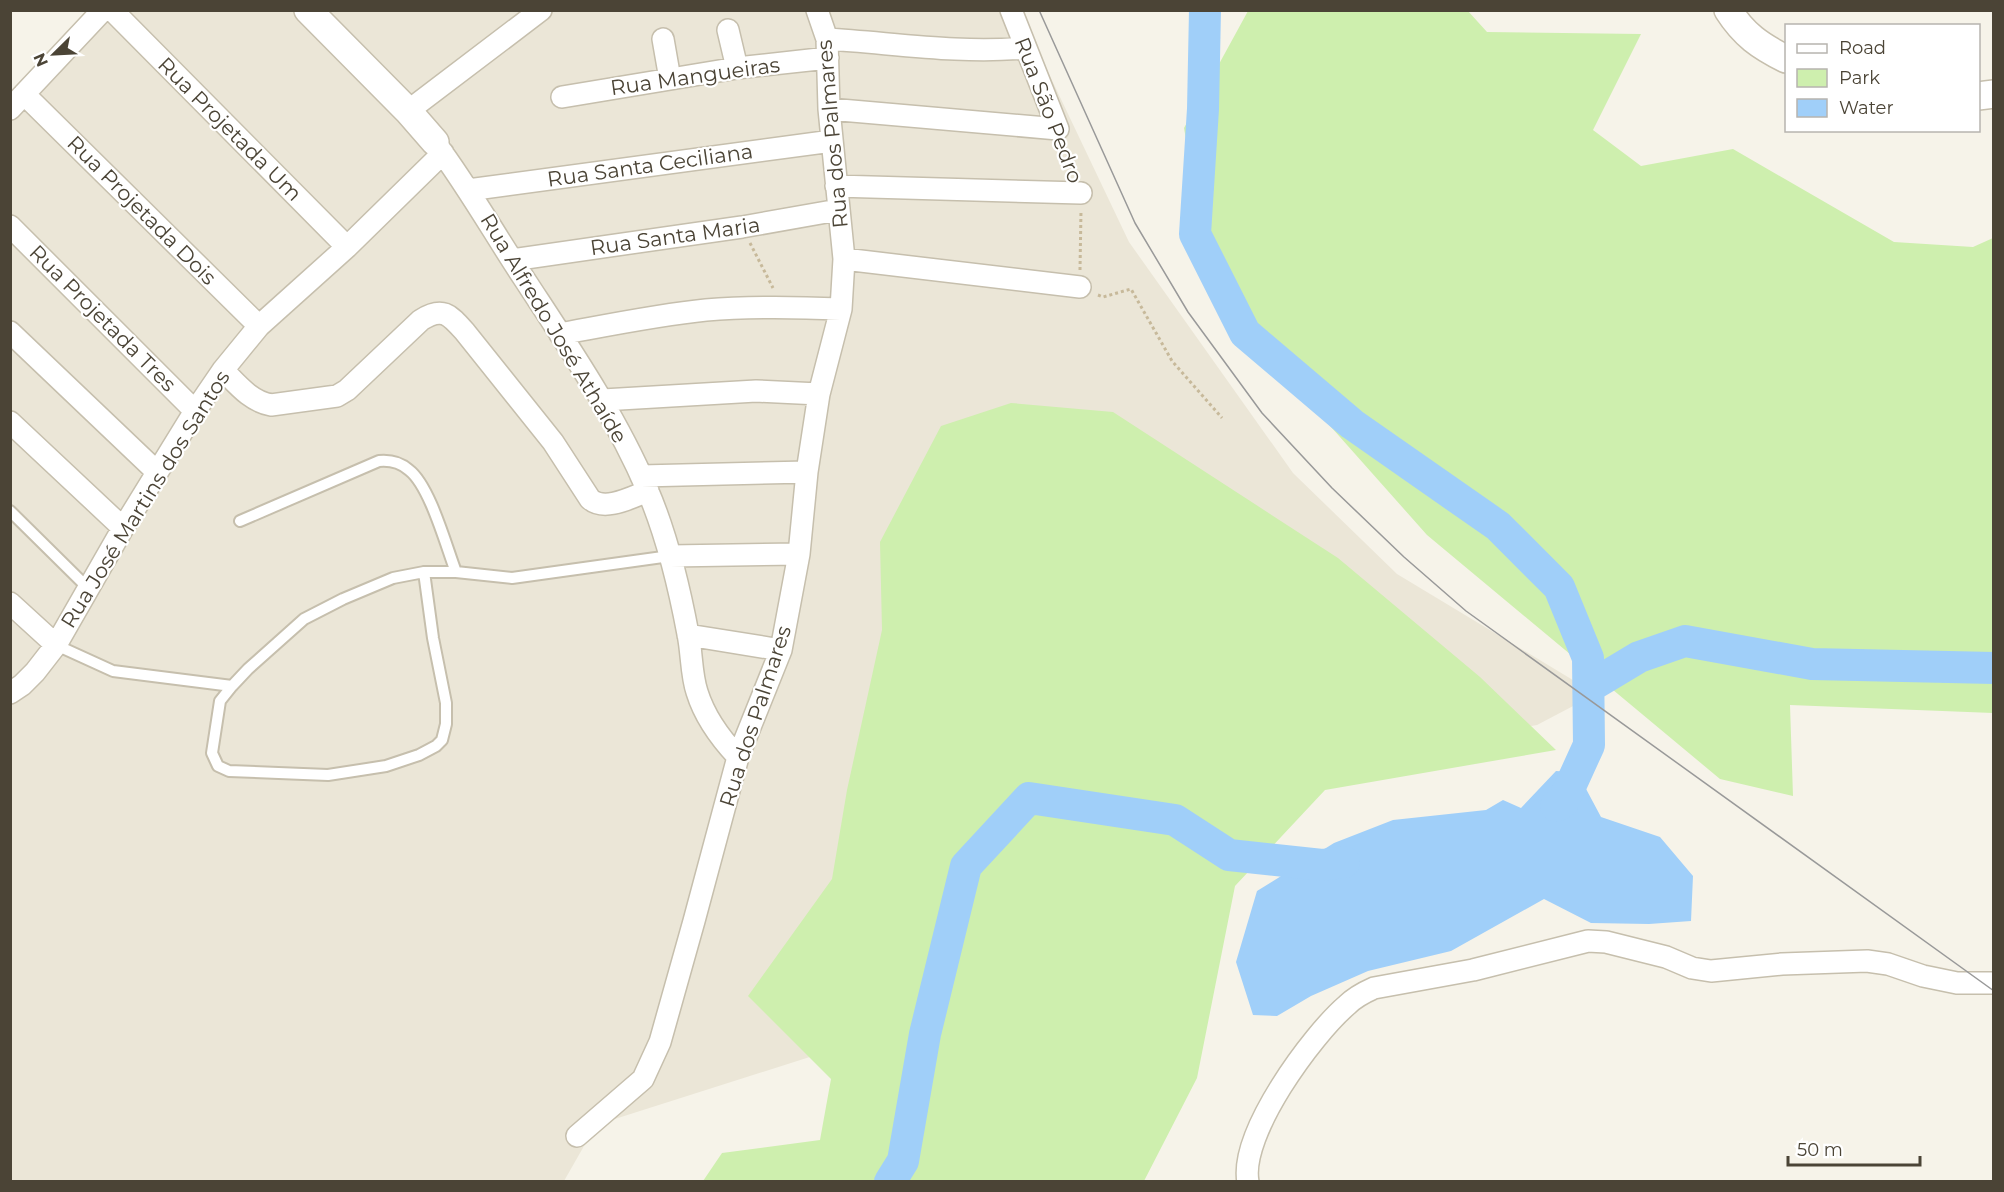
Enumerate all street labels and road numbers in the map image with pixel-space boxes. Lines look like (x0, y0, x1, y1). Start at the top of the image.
street label: Rua São Pedro (1010, 34, 1088, 186)
street label: Rua dos Palmares (811, 39, 853, 229)
street label: Rua Projetada Um (153, 52, 307, 206)
street label: Rua Mangueiras (609, 52, 781, 100)
street label: Rua Projetada Dois (62, 130, 222, 290)
street label: Rua Santa Ceciliana (546, 138, 754, 192)
street label: Rua Alfredo José Athaíde (475, 209, 633, 447)
street label: Rua Santa Maria (588, 212, 762, 260)
street label: Rua Projetada Tres (25, 240, 181, 396)
street label: Rua José Martins dos Santos (55, 366, 235, 632)
street label: Rua dos Palmares (714, 622, 796, 810)

